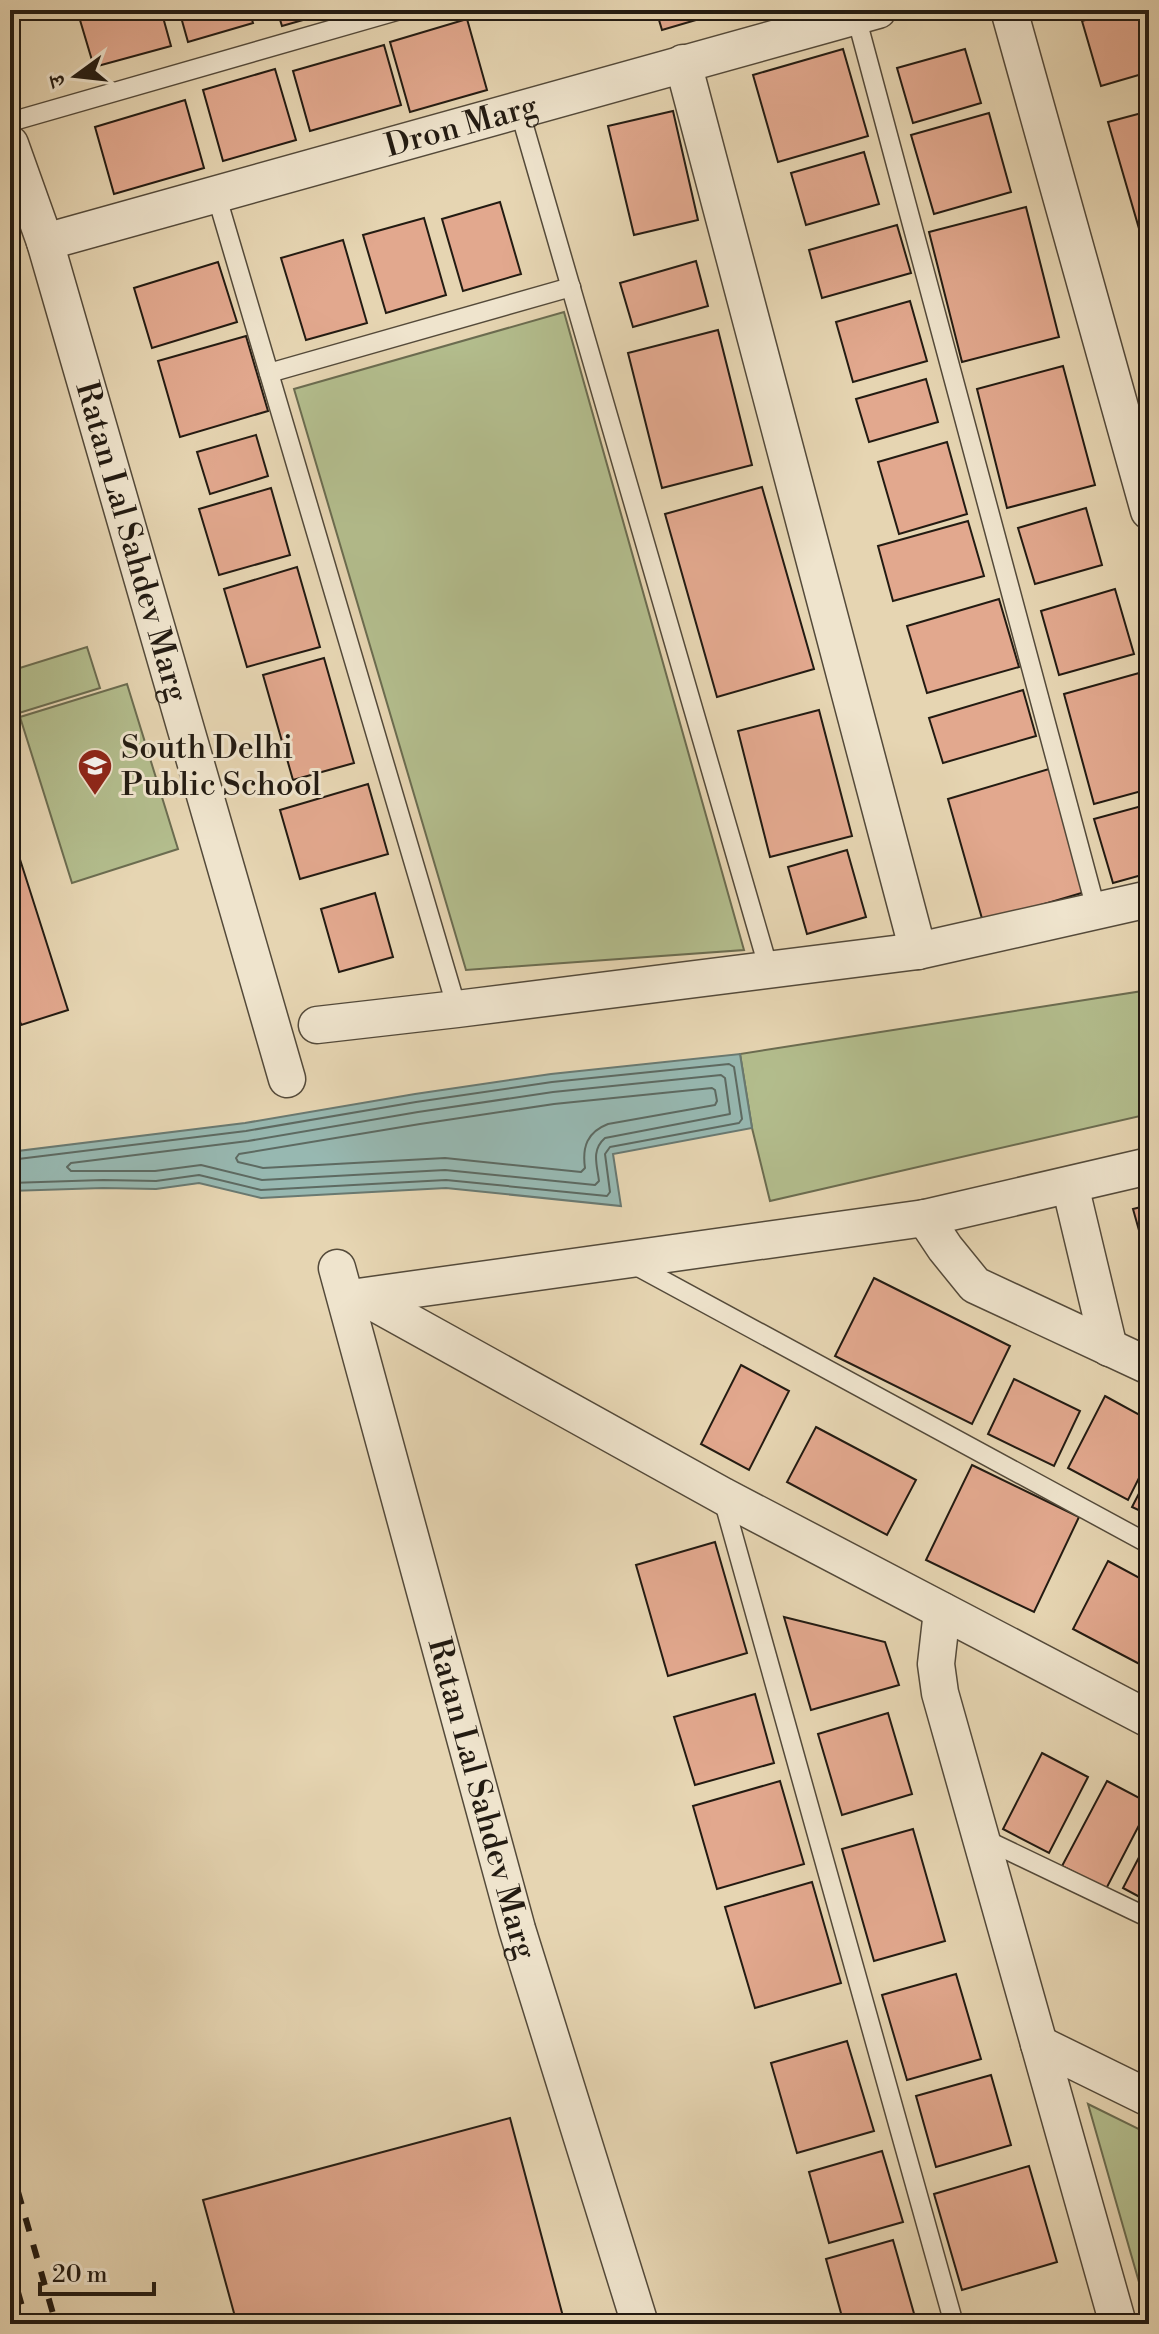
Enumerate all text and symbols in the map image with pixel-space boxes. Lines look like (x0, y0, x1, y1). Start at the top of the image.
north arrow (36, 36, 116, 116)
text: उ (43, 70, 73, 92)
street label: Dron Marg (380, 86, 542, 166)
street label: Ratan Lal Sahdev Marg (66, 377, 197, 707)
place label: South Delhi Public School (121, 728, 322, 805)
school or university icon: South Delhi Public School (76, 747, 114, 797)
street label: Ratan Lal Sahdev Marg (419, 1634, 545, 1965)
scale bar (40, 2246, 154, 2296)
text: 20 m (52, 2260, 108, 2290)

